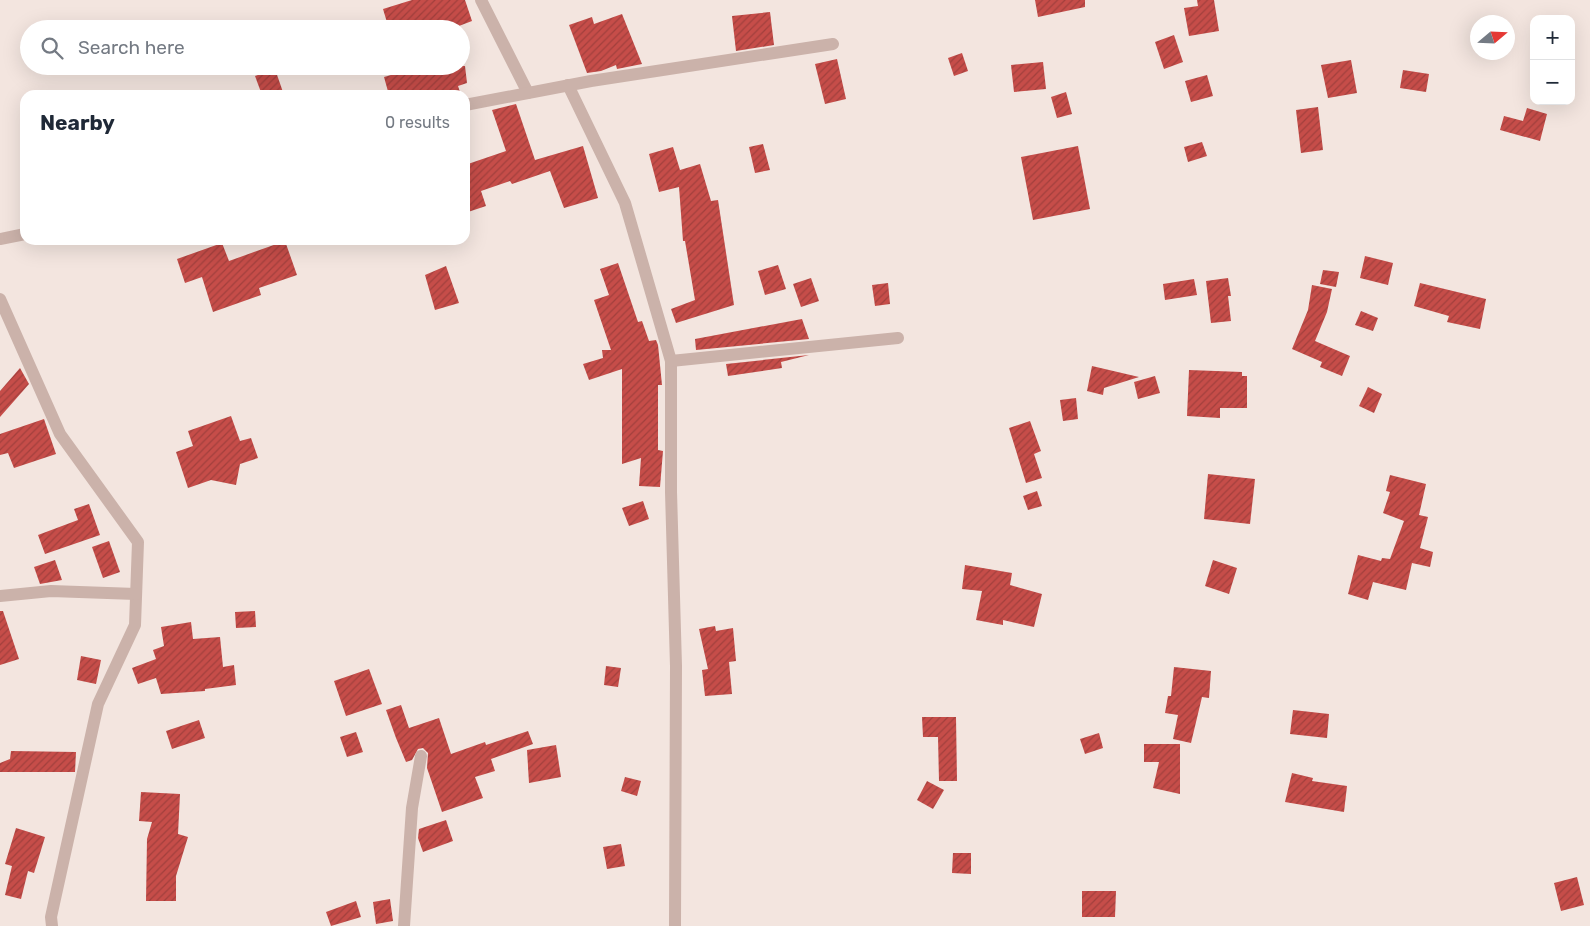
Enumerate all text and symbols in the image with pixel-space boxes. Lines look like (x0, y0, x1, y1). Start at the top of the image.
north arrow (1470, 15, 1515, 60)
map controls (1530, 15, 1575, 105)
button: + (1530, 15, 1575, 60)
search box (20, 20, 470, 75)
icon: search (38, 34, 66, 62)
text: Search here (78, 36, 185, 59)
button: − (1530, 60, 1575, 105)
text: Nearby (40, 110, 115, 135)
text: 0 results (385, 113, 450, 132)

